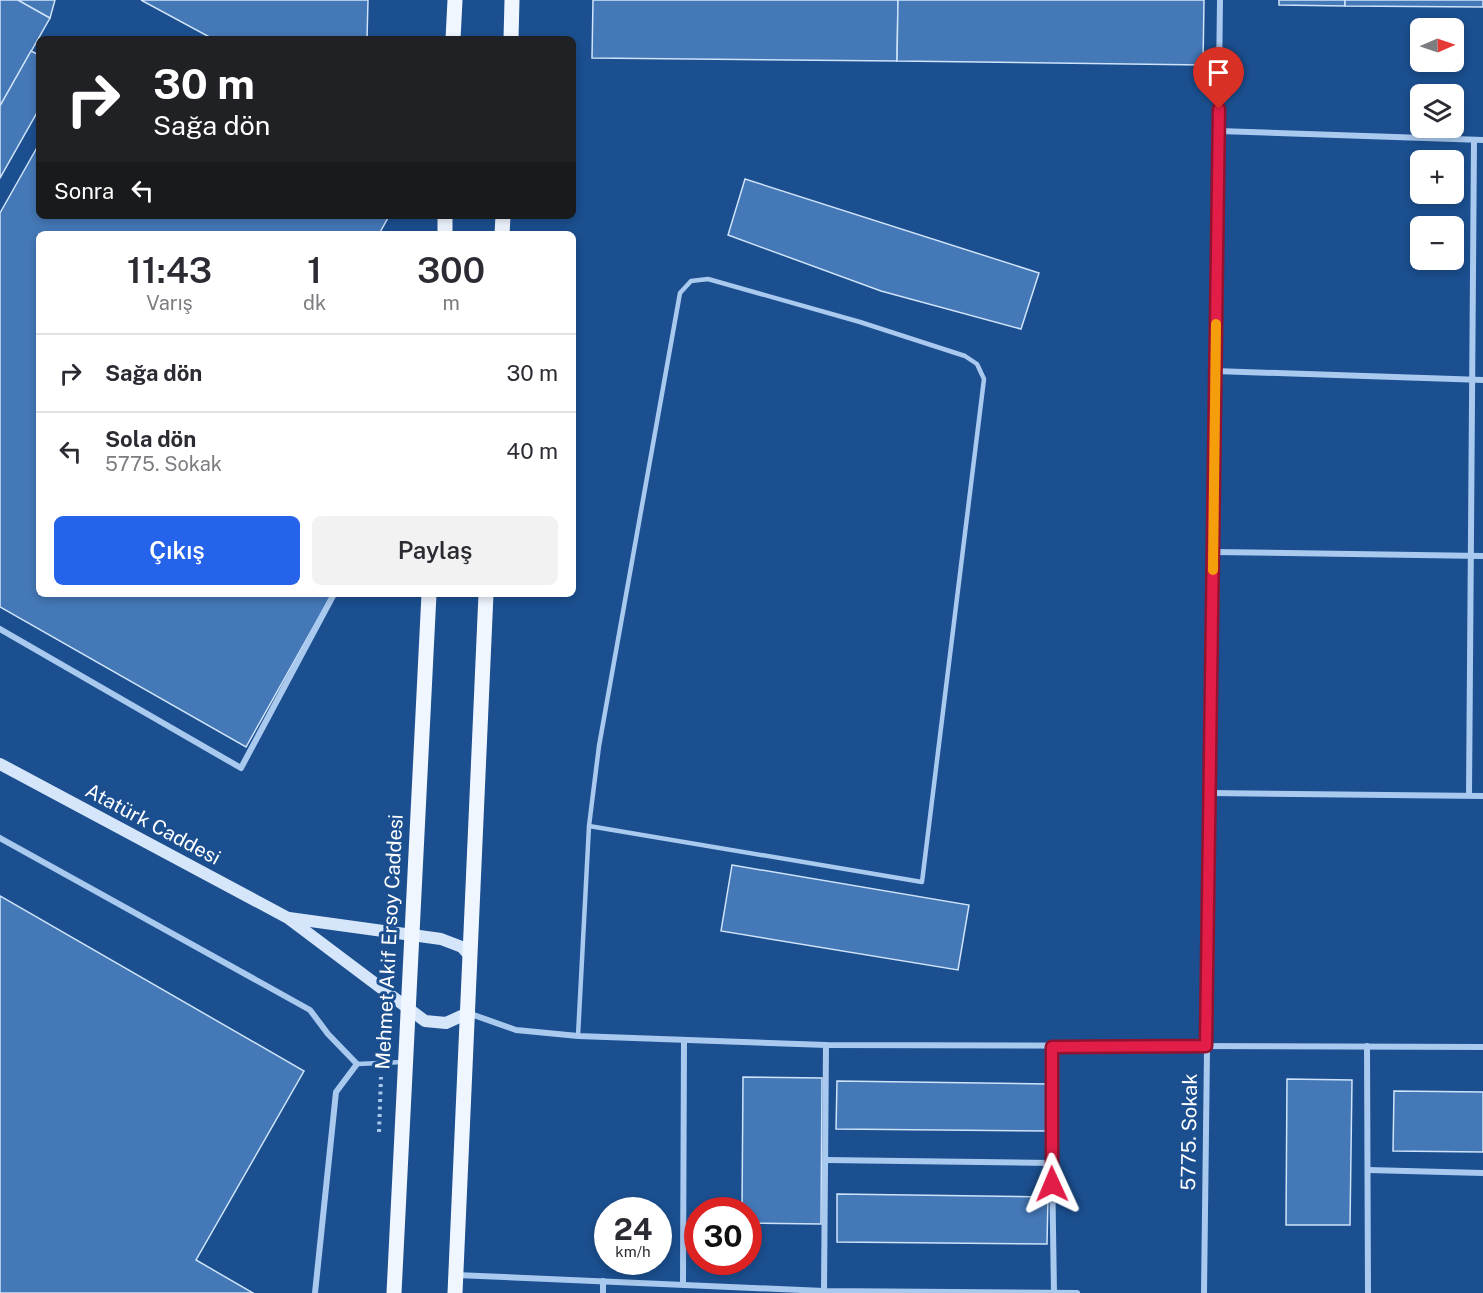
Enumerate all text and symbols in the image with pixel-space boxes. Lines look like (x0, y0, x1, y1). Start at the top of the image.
north arrow (1410, 18, 1464, 72)
map controls (1410, 18, 1464, 270)
pin (1193, 47, 1244, 109)
icon: arrive (1202, 56, 1235, 89)
text: 30 m (153, 59, 255, 108)
icon: right (54, 60, 132, 138)
button: layers (1410, 84, 1464, 138)
text: Sağa dön (153, 109, 270, 141)
button: + (1410, 150, 1464, 204)
icon: left (126, 174, 159, 207)
text: Sonra (54, 178, 114, 204)
button: − (1410, 216, 1464, 270)
text: 11:43 (127, 249, 212, 291)
text: 1 (307, 249, 322, 291)
text: 300 (417, 249, 485, 291)
text: Varış (146, 291, 193, 315)
text: dk (303, 291, 326, 315)
text: m (442, 291, 460, 315)
icon: right (54, 357, 87, 390)
text: Sağa dön (105, 360, 202, 386)
text: 30 m (506, 360, 558, 386)
text: Sola dön (105, 426, 196, 452)
icon: left (54, 435, 87, 468)
text: 40 m (506, 438, 558, 464)
text: 5775. Sokak (105, 452, 222, 476)
button: Çıkış (54, 516, 300, 585)
button: Paylaş (312, 516, 558, 585)
street label: Atatürk Caddesi (81, 778, 225, 870)
street label: Mehmet Akif Ersoy Caddesi (370, 814, 408, 1070)
street label: 5775. Sokak (1176, 1073, 1202, 1191)
position arrow (1020, 1152, 1084, 1216)
speed limit sign: 30 (684, 1197, 762, 1275)
text: 24 (614, 1211, 652, 1247)
text: km/h (615, 1243, 651, 1260)

